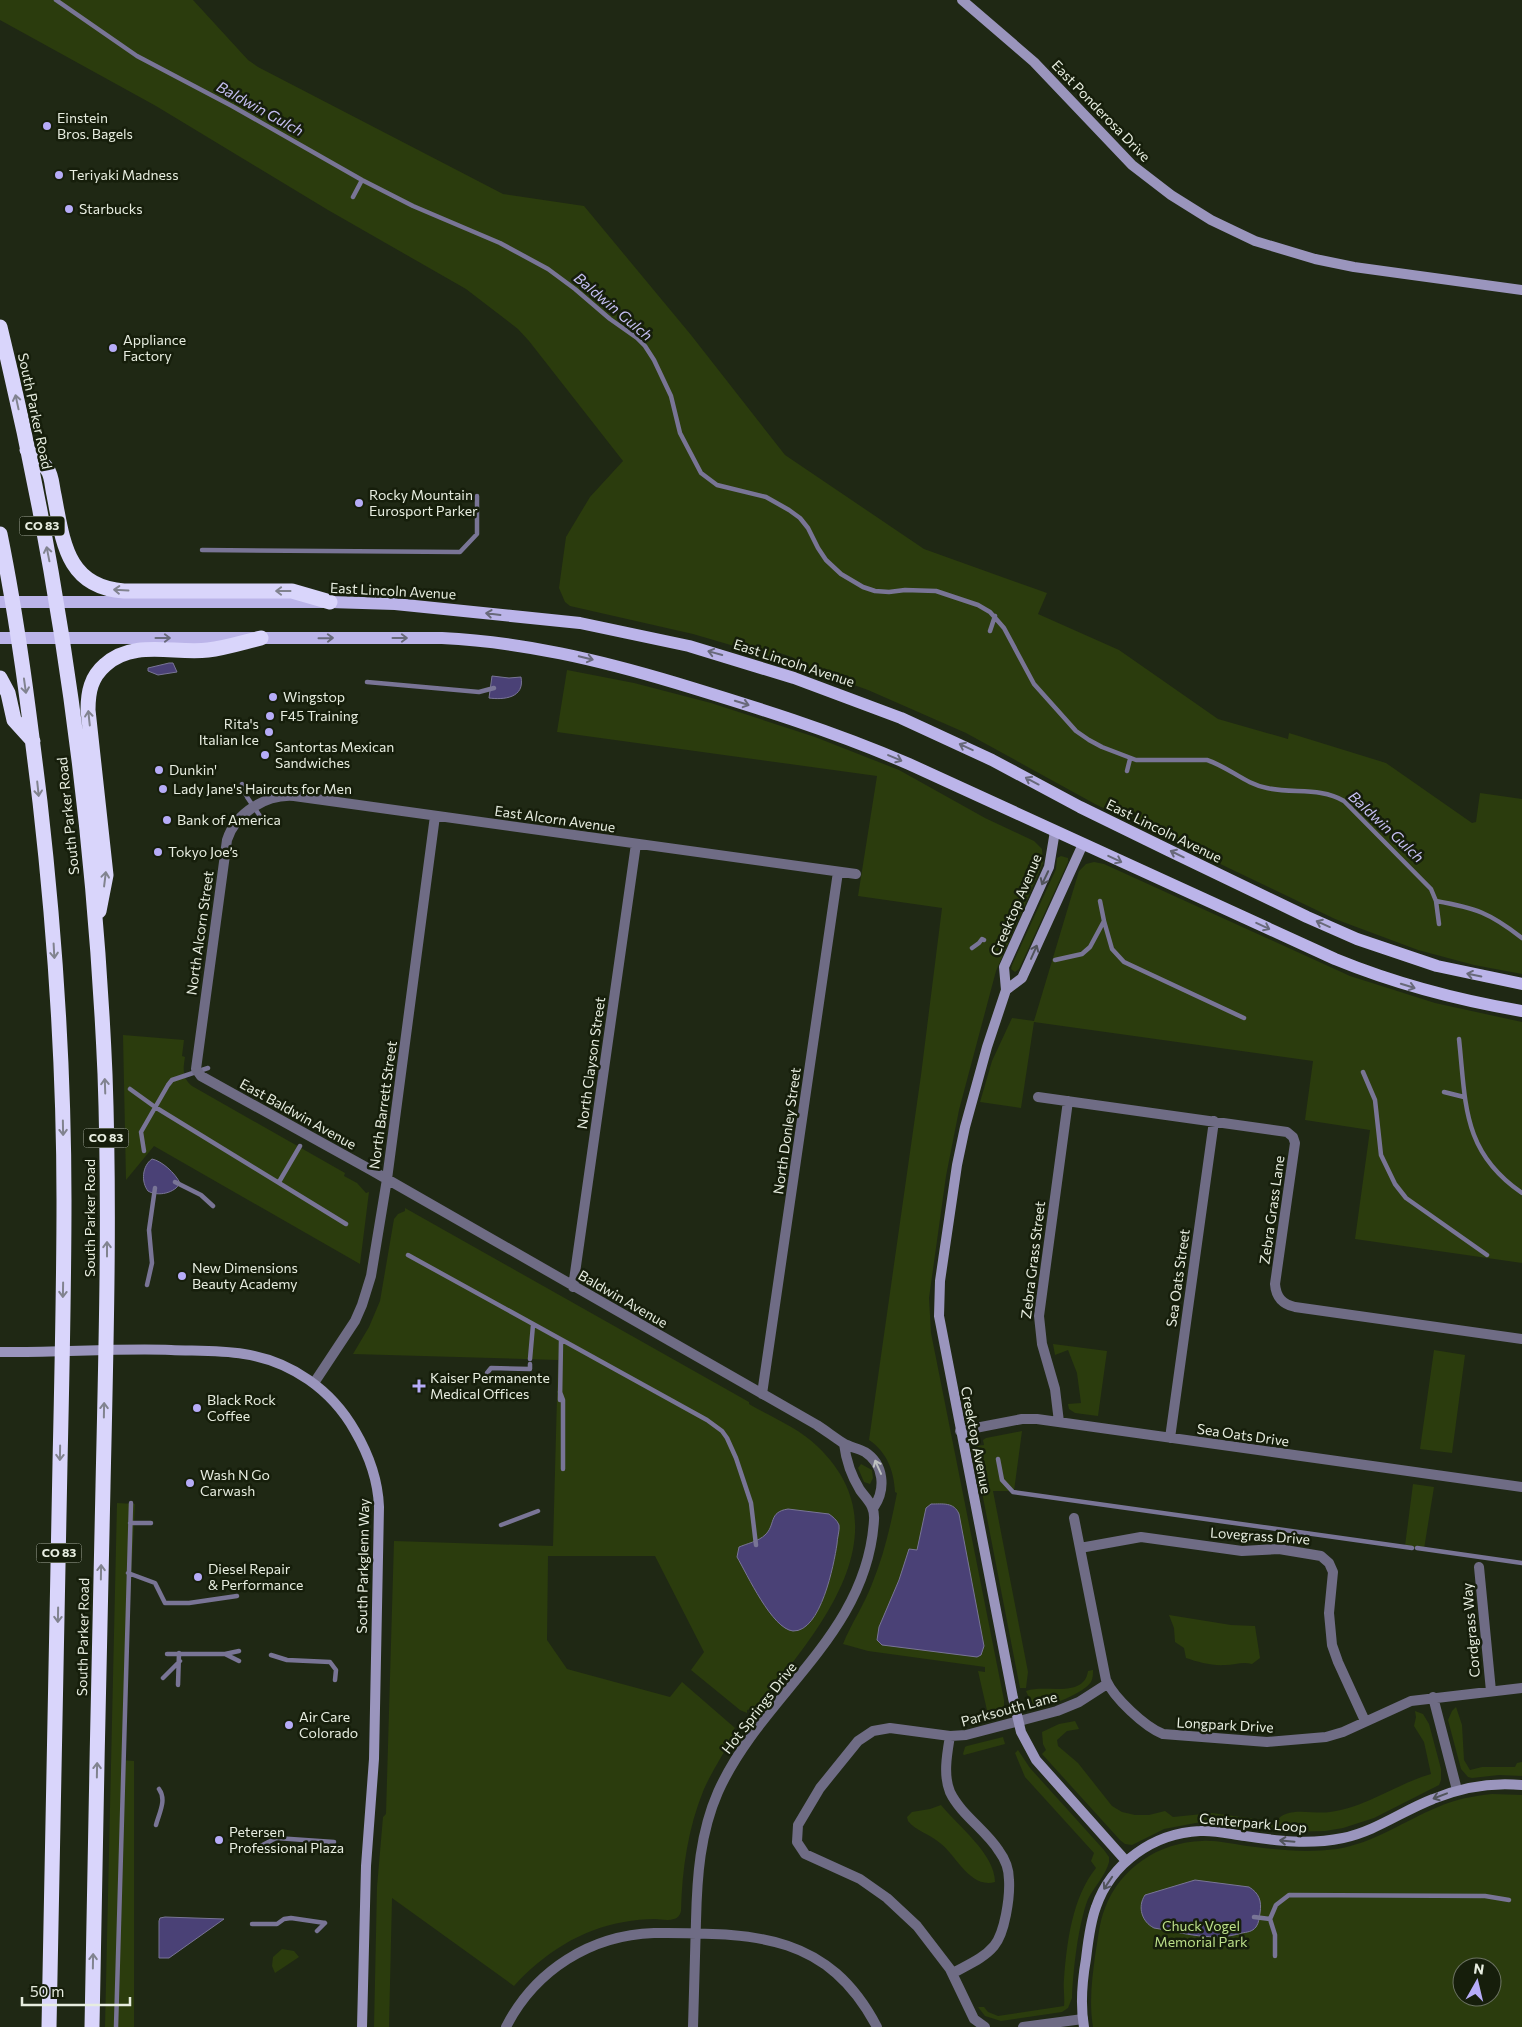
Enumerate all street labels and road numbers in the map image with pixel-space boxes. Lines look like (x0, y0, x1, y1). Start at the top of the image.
street label: East Ponderosa Drive (1049, 56, 1154, 165)
street label: South Parker Road (15, 351, 56, 470)
road number: CO 83 (20, 516, 64, 536)
street label: East Lincoln Avenue (330, 579, 457, 602)
street label: East Lincoln Avenue (731, 635, 857, 690)
street label: South Parker Road (53, 756, 82, 876)
street label: East Lincoln Avenue (1104, 795, 1225, 866)
street label: East Alcorn Avenue (494, 802, 617, 835)
street label: Creektop Avenue (986, 851, 1045, 958)
street label: North Alcorn Street (182, 869, 217, 996)
street label: North Clayson Street (573, 995, 608, 1130)
street label: North Barrett Street (365, 1039, 400, 1170)
street label: North Donley Street (769, 1066, 804, 1195)
street label: East Baldwin Avenue (237, 1074, 359, 1153)
road number: CO 83 (84, 1128, 128, 1148)
street label: Zebra Grass Lane (1255, 1154, 1288, 1265)
street label: South Parker Road (81, 1159, 98, 1277)
street label: Zebra Grass Street (1017, 1200, 1048, 1320)
street label: Sea Oats Street (1162, 1228, 1193, 1328)
street label: Baldwin Avenue (576, 1266, 671, 1331)
street label: Creektop Avenue (958, 1385, 995, 1495)
street label: Sea Oats Drive (1196, 1420, 1290, 1449)
street label: South Parkglenn Way (353, 1498, 372, 1634)
street label: Lovegrass Drive (1210, 1524, 1311, 1547)
road number: CO 83 (36, 1544, 82, 1562)
street label: South Parker Road (73, 1578, 92, 1696)
street label: Cordgrass Way (1458, 1582, 1483, 1678)
street label: Hot Springs Drive (718, 1659, 800, 1757)
street label: Parksouth Lane (959, 1687, 1059, 1730)
street label: Longpark Drive (1176, 1713, 1274, 1736)
street label: Centerpark Loop (1198, 1809, 1308, 1836)

